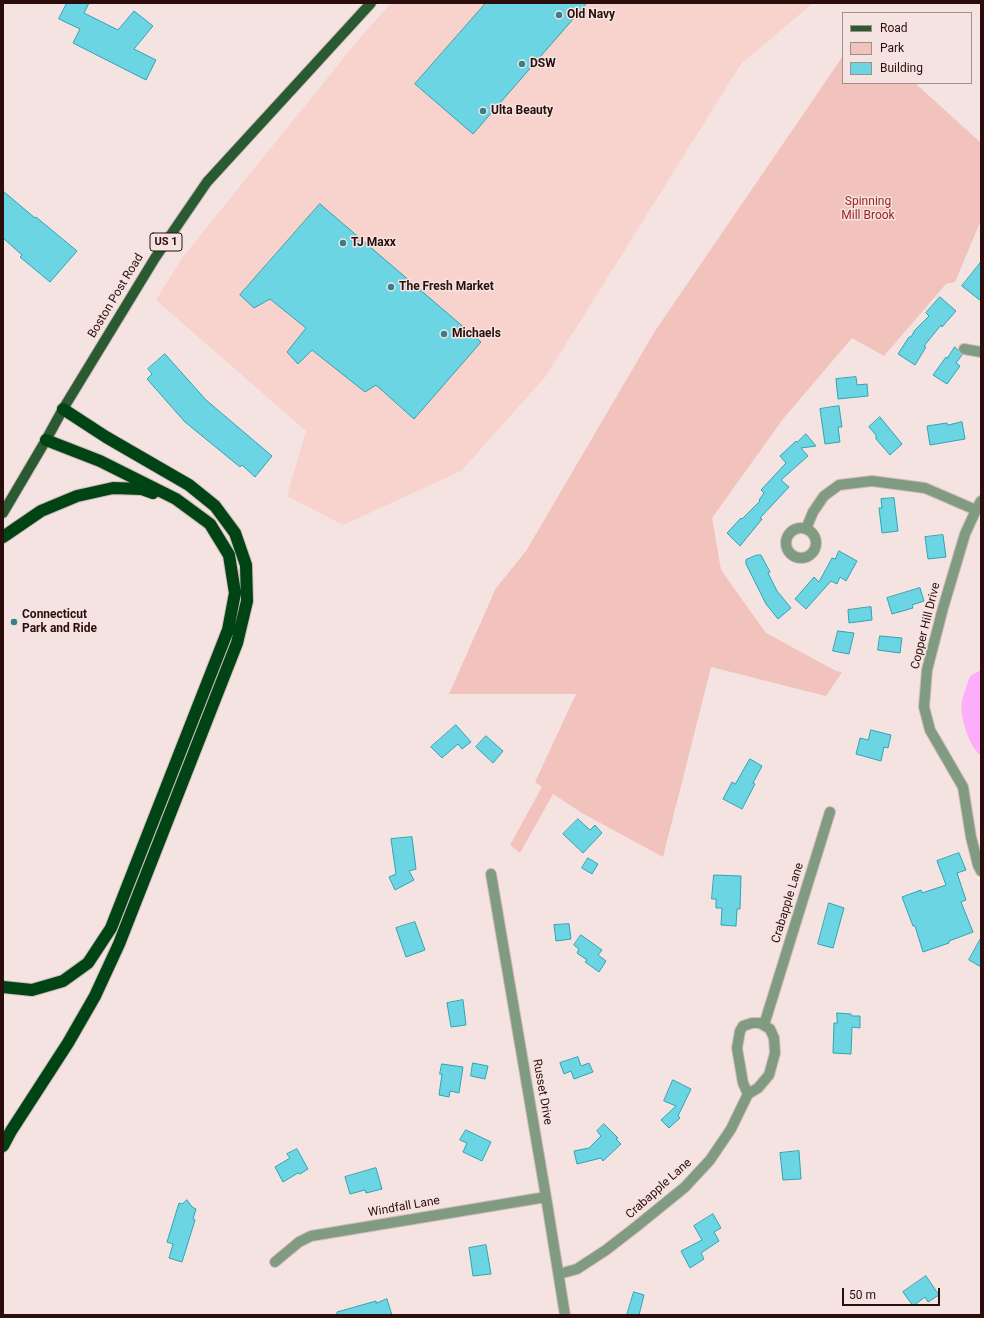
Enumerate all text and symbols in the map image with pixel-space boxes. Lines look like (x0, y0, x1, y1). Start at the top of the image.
place label: Old Navy (567, 8, 615, 22)
marker: Old Navy (554, 10, 564, 20)
legend (842, 12, 972, 84)
text: Road (880, 21, 908, 35)
text: Park (880, 41, 904, 55)
place label: DSW (530, 57, 556, 71)
marker: DSW (517, 59, 527, 69)
text: Building (880, 61, 923, 75)
place label: Ulta Beauty (491, 104, 553, 118)
marker: Ulta Beauty (478, 106, 488, 116)
park label: Spinning Mill Brook (841, 195, 895, 223)
road number: US 1 (150, 233, 182, 251)
place label: TJ Maxx (351, 236, 396, 250)
marker: TJ Maxx (338, 238, 348, 248)
street label: Boston Post Road (85, 251, 147, 341)
place label: The Fresh Market (399, 280, 494, 294)
marker: The Fresh Market (386, 282, 396, 292)
place label: Michaels (452, 327, 501, 341)
marker: Michaels (439, 329, 449, 339)
street label: Copper Hill Drive (908, 581, 944, 671)
place label: Connecticut Park and Ride (22, 608, 97, 636)
marker: Connecticut Park and Ride (9, 617, 19, 627)
street label: Crabapple Lane (769, 861, 807, 945)
street label: Russet Drive (529, 1058, 555, 1126)
street label: Crabapple Lane (623, 1156, 695, 1222)
street label: Windfall Lane (367, 1194, 441, 1220)
scale bar (844, 1280, 942, 1306)
text: 50 m (849, 1288, 876, 1302)

